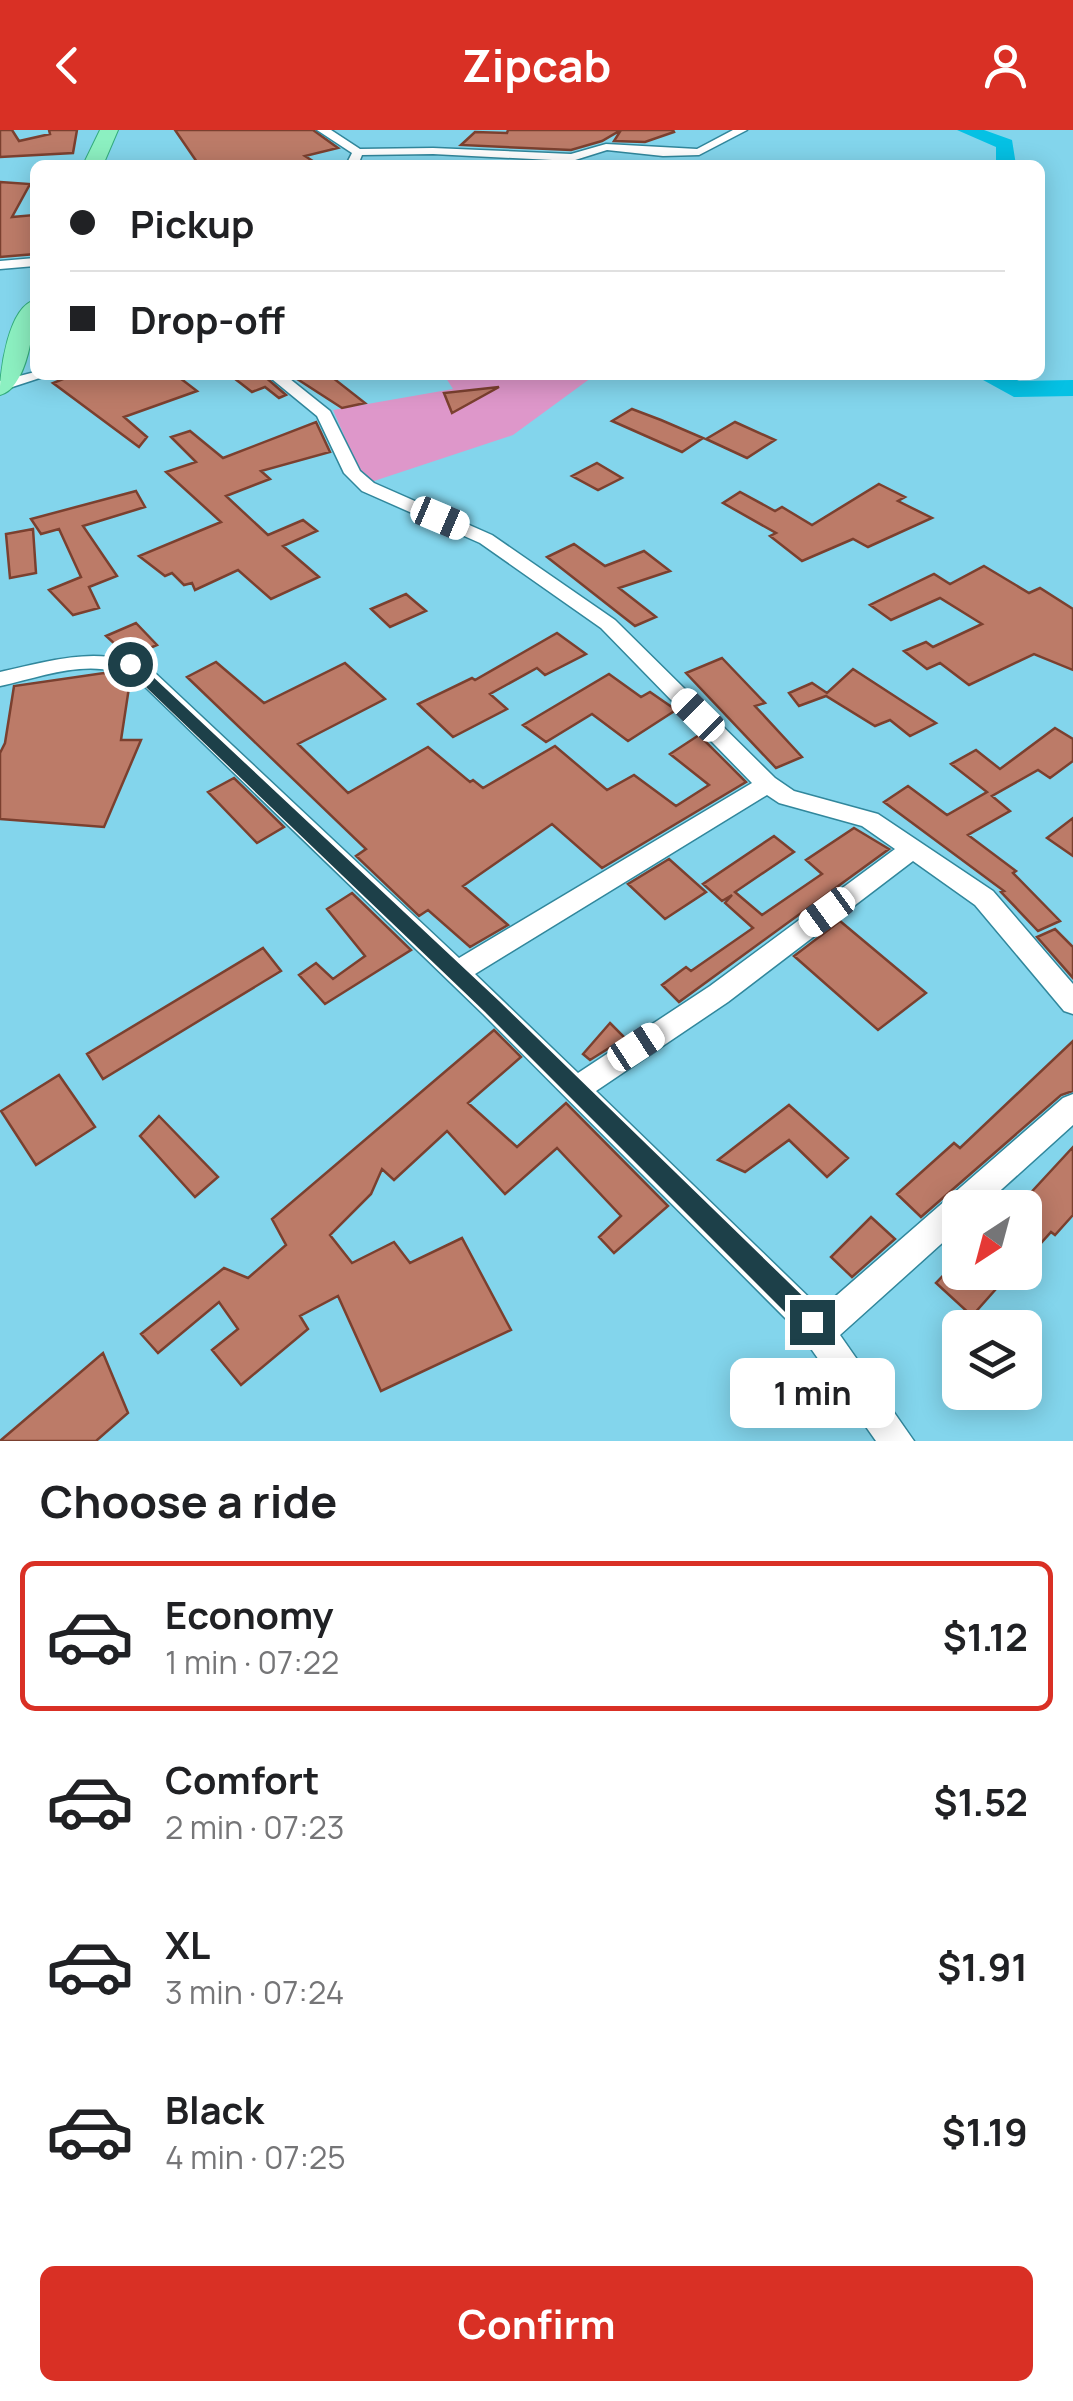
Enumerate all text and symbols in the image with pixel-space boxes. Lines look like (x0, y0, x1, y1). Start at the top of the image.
text: Zipcab (462, 34, 611, 96)
icon: back (40, 38, 95, 93)
icon: person (978, 38, 1033, 93)
text: Pickup (130, 197, 254, 249)
text: Drop-off (130, 293, 285, 345)
car (407, 492, 473, 544)
route start (108, 642, 153, 687)
car (666, 683, 730, 747)
car (794, 882, 860, 942)
car (603, 1018, 669, 1076)
north arrow (942, 1190, 1042, 1290)
map controls (942, 1190, 1042, 1410)
route end (790, 1300, 835, 1345)
button: layers (942, 1310, 1042, 1410)
callout: 1 min (730, 1357, 894, 1427)
text: 1 min (773, 1371, 852, 1415)
text: Choose a ride (40, 1470, 337, 1532)
text: Economy (165, 1588, 334, 1640)
icon: car (45, 1591, 135, 1681)
text: $1.12 (943, 1610, 1028, 1662)
text: 1 min · 07:22 (165, 1640, 339, 1684)
text: Comfort (165, 1753, 319, 1805)
icon: car (45, 1756, 135, 1846)
text: $1.52 (934, 1775, 1028, 1827)
text: 2 min · 07:23 (165, 1805, 344, 1849)
text: XL (165, 1918, 210, 1970)
icon: car (45, 1921, 135, 2011)
text: $1.91 (937, 1940, 1028, 1992)
text: 3 min · 07:24 (165, 1970, 344, 2014)
text: Black (165, 2083, 264, 2135)
icon: car (45, 2086, 135, 2176)
text: $1.19 (942, 2105, 1028, 2157)
text: 4 min · 07:25 (165, 2135, 346, 2179)
button: Confirm (40, 2266, 1033, 2381)

